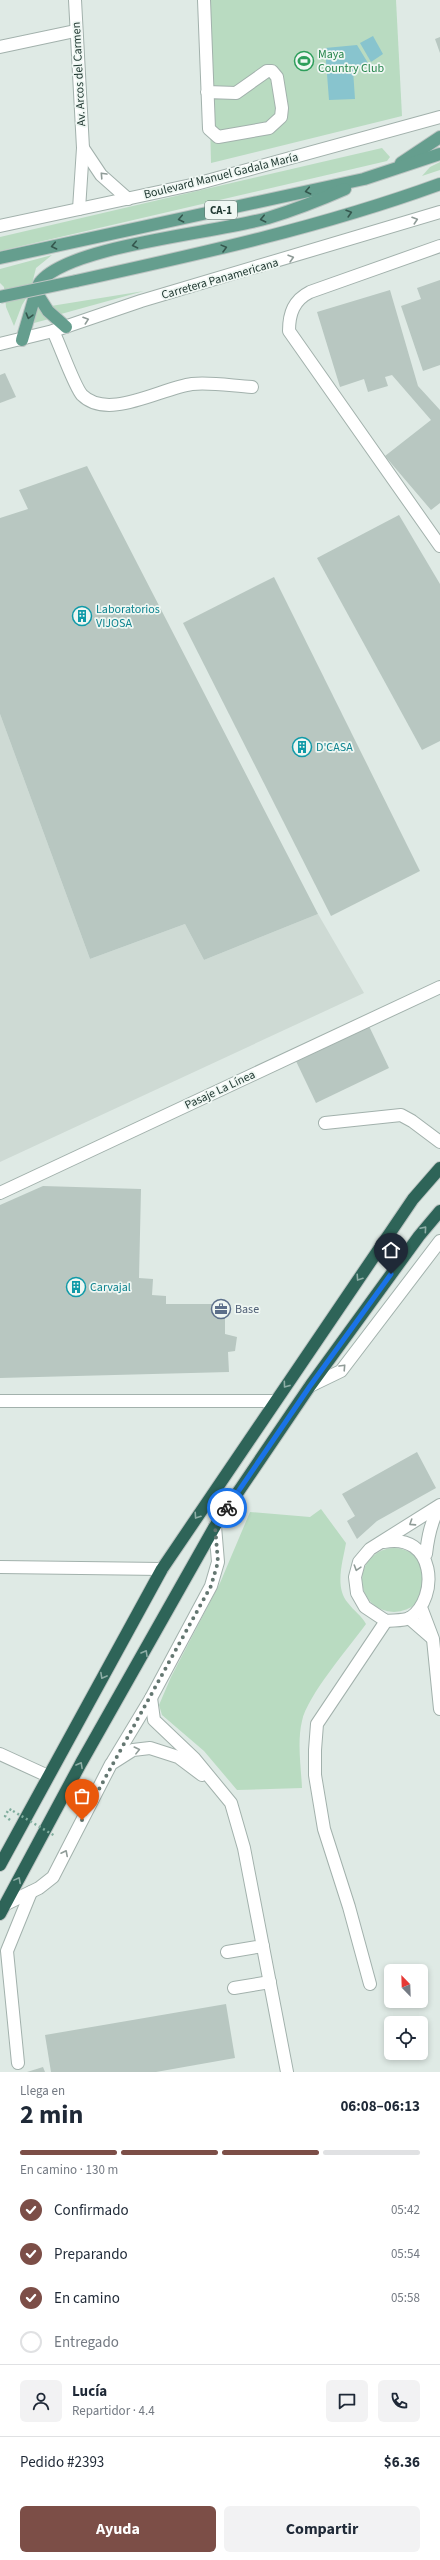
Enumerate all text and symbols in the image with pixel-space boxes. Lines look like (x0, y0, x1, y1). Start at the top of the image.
street label: Av. Arcos del Carmen (68, 21, 90, 127)
place label: Maya Country Club (318, 46, 384, 77)
sports icon: Maya Country Club (293, 50, 315, 72)
street label: Boulevard Manuel Gadala María (142, 149, 300, 203)
one-way arrow (101, 173, 108, 180)
one-way arrow (305, 187, 312, 195)
road number: CA-1 (205, 201, 237, 219)
one-way arrow (345, 209, 352, 218)
one-way arrow (178, 214, 184, 222)
one-way arrow (259, 215, 266, 223)
one-way arrow (411, 216, 418, 224)
one-way arrow (132, 241, 138, 249)
one-way arrow (51, 242, 57, 250)
one-way arrow (220, 244, 227, 253)
street label: Carretera Panamericana (159, 254, 281, 304)
one-way arrow (287, 254, 294, 263)
one-way arrow (25, 312, 34, 319)
one-way arrow (82, 316, 89, 325)
place label: Laboratorios VIJOSA (96, 601, 160, 632)
building icon: Laboratorios VIJOSA (71, 605, 93, 627)
building icon: D'CASA (291, 736, 313, 758)
place label: D'CASA (316, 739, 353, 756)
street label: Pasaje La Línea (182, 1066, 258, 1114)
one-way arrow (420, 1227, 427, 1234)
pin (374, 1233, 408, 1274)
icon: home (380, 1239, 402, 1261)
one-way arrow (357, 1274, 364, 1281)
building icon: Carvajal (65, 1276, 87, 1298)
place label: Carvajal (90, 1279, 131, 1296)
office icon: Base (210, 1298, 232, 1320)
place label: Base (235, 1301, 259, 1318)
one-way arrow (338, 1364, 346, 1372)
one-way arrow (284, 1381, 291, 1388)
courier (207, 1488, 247, 1528)
icon: bike (216, 1497, 238, 1519)
one-way arrow (194, 1512, 202, 1519)
one-way arrow (409, 1518, 416, 1526)
one-way arrow (354, 1564, 362, 1571)
one-way arrow (140, 1650, 147, 1657)
one-way arrow (100, 1672, 107, 1679)
one-way arrow (133, 1747, 140, 1755)
one-way arrow (75, 1762, 83, 1769)
pin (65, 1779, 99, 1820)
icon: bag (71, 1785, 93, 1807)
one-way arrow (60, 1850, 67, 1857)
one-way arrow (14, 1877, 21, 1884)
north arrow (384, 1964, 428, 2008)
map controls (384, 1964, 428, 2060)
button: locate (384, 2016, 428, 2060)
text: Llega en (20, 2082, 65, 2100)
text: 2 min (20, 2096, 83, 2133)
text: 06:08–06:13 (340, 2096, 420, 2117)
text: En camino · 130 m (20, 2161, 118, 2179)
icon: check (20, 2199, 42, 2221)
text: Confirmado (54, 2200, 129, 2221)
text: 05:42 (391, 2201, 420, 2219)
icon: check (20, 2243, 42, 2265)
text: Preparando (54, 2244, 128, 2265)
text: 05:54 (391, 2245, 420, 2263)
icon: check (20, 2287, 42, 2309)
text: En camino (54, 2288, 120, 2309)
text: 05:58 (391, 2289, 420, 2307)
text: Entregado (54, 2332, 119, 2353)
button: person (20, 2380, 62, 2422)
button: chat (326, 2380, 368, 2422)
button: phone (378, 2380, 420, 2422)
text: Lucía (72, 2381, 107, 2402)
text: Repartidor · 4.4 (72, 2402, 155, 2420)
text: Pedido #2393 (20, 2452, 104, 2473)
text: $6.36 (384, 2452, 420, 2473)
button: Ayuda (20, 2506, 216, 2552)
button: Compartir (224, 2506, 420, 2552)

